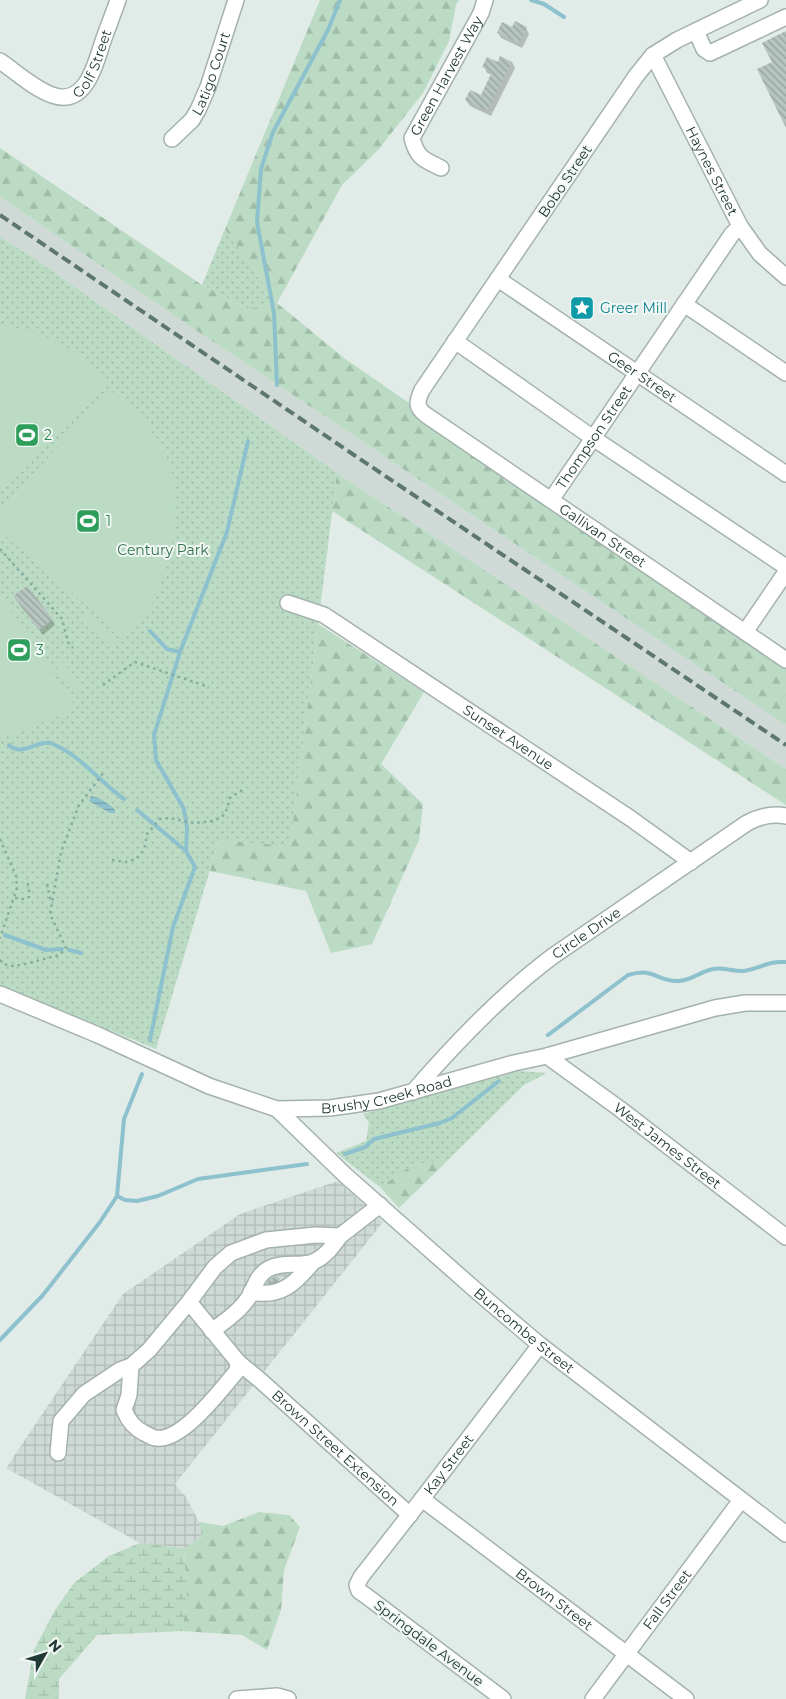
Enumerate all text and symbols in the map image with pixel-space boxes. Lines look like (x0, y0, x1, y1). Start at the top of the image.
street label: Green Harvest Way (406, 12, 487, 139)
street label: Golf Street (69, 26, 116, 102)
street label: Latigo Court (188, 29, 234, 119)
street label: Haynes Street (682, 123, 742, 219)
street label: Bobo Street (534, 141, 596, 221)
place icon: Greer Mill (569, 295, 595, 321)
place label: Greer Mill (600, 299, 667, 317)
street label: Geer Street (604, 347, 680, 406)
street label: Thompson Street (552, 381, 636, 493)
sports icon: 2 (14, 422, 40, 448)
place label: 2 (44, 426, 52, 444)
street label: Gallivan Street (556, 499, 650, 572)
sports icon: 1 (75, 508, 101, 534)
place label: 1 (106, 512, 111, 530)
park label: Century Park (117, 541, 209, 559)
sports icon: 3 (6, 637, 32, 663)
place label: 3 (36, 641, 44, 659)
street label: Sunset Avenue (459, 701, 557, 774)
street label: Circle Drive (548, 903, 624, 963)
street label: Brushy Creek Road (321, 1072, 454, 1117)
street label: West James Street (610, 1098, 725, 1193)
street label: Buncombe Street (470, 1284, 578, 1377)
street label: Brown Street Extension (268, 1386, 403, 1510)
street label: Kay Street (420, 1430, 478, 1498)
street label: Brown Street (512, 1564, 597, 1635)
street label: Fall Street (639, 1566, 695, 1633)
street label: Springdale Avenue (371, 1596, 487, 1690)
north arrow (20, 1629, 70, 1679)
text: N (45, 1636, 66, 1656)

